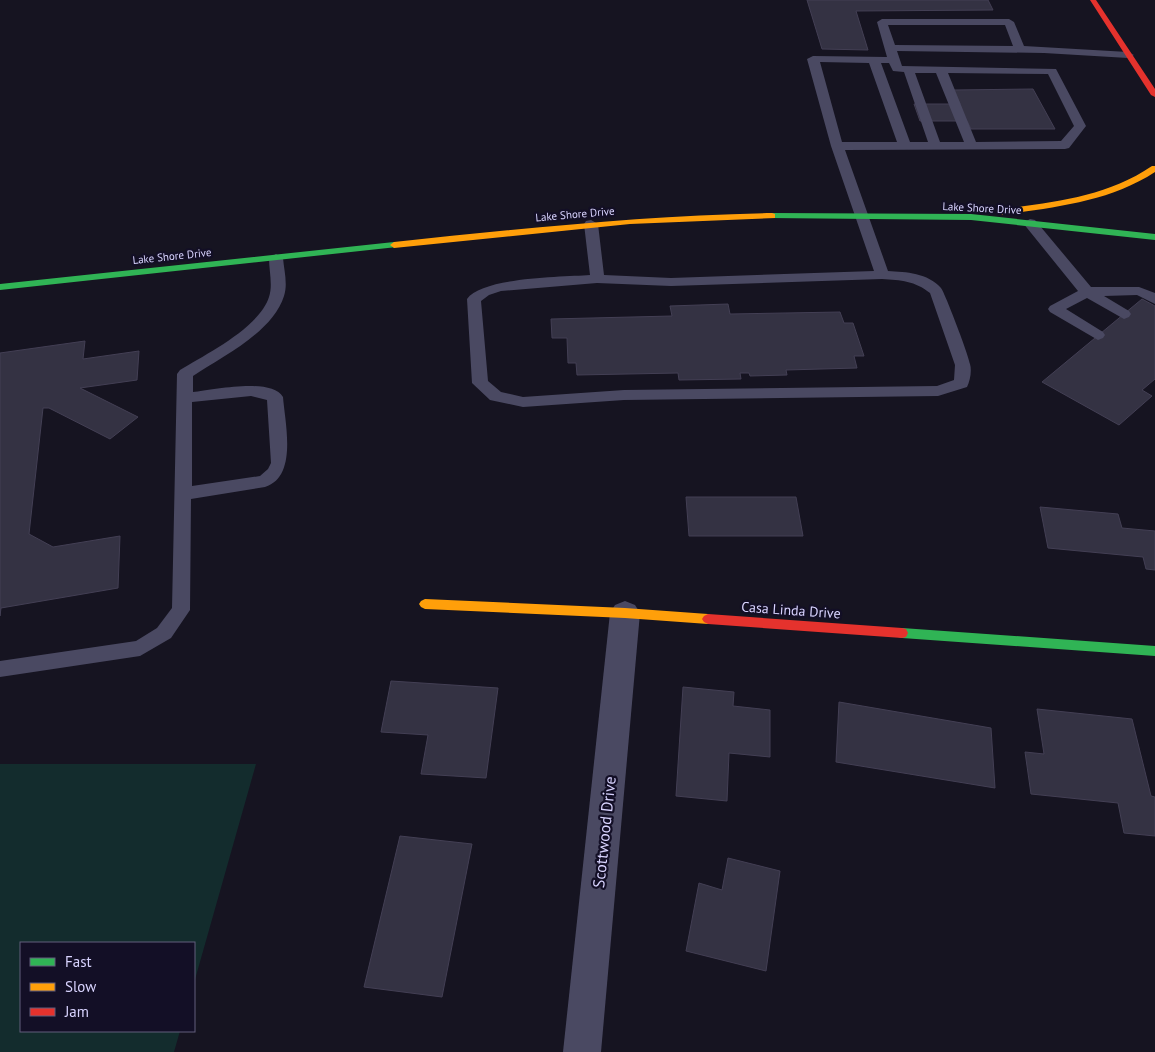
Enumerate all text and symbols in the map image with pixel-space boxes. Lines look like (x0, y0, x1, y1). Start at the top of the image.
street label: Lake Shore Drive (942, 199, 1022, 217)
street label: Lake Shore Drive (535, 204, 615, 224)
street label: Lake Shore Drive (132, 245, 213, 267)
street label: Casa Linda Drive (741, 598, 841, 622)
street label: Scottwood Drive (588, 775, 620, 889)
legend (20, 942, 195, 1032)
text: Fast (65, 952, 92, 971)
text: Slow (65, 977, 96, 996)
text: Jam (64, 1002, 89, 1021)

